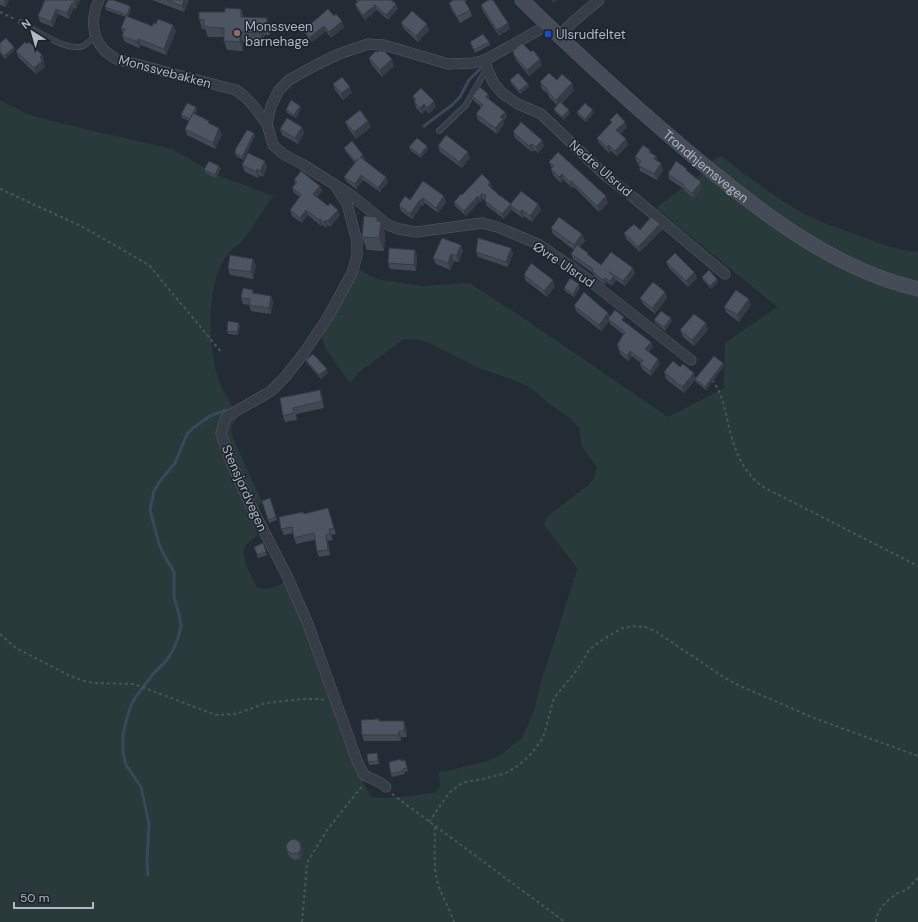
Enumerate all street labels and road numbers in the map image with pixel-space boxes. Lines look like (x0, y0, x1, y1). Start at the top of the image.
street label: Monssvebakken (117, 51, 213, 92)
street label: Trondhjemsvegen (659, 126, 752, 207)
street label: Nedre Ulsrud (566, 136, 636, 200)
street label: Øvre Ulsrud (530, 238, 598, 291)
street label: Stensjordvegen (218, 442, 271, 534)

